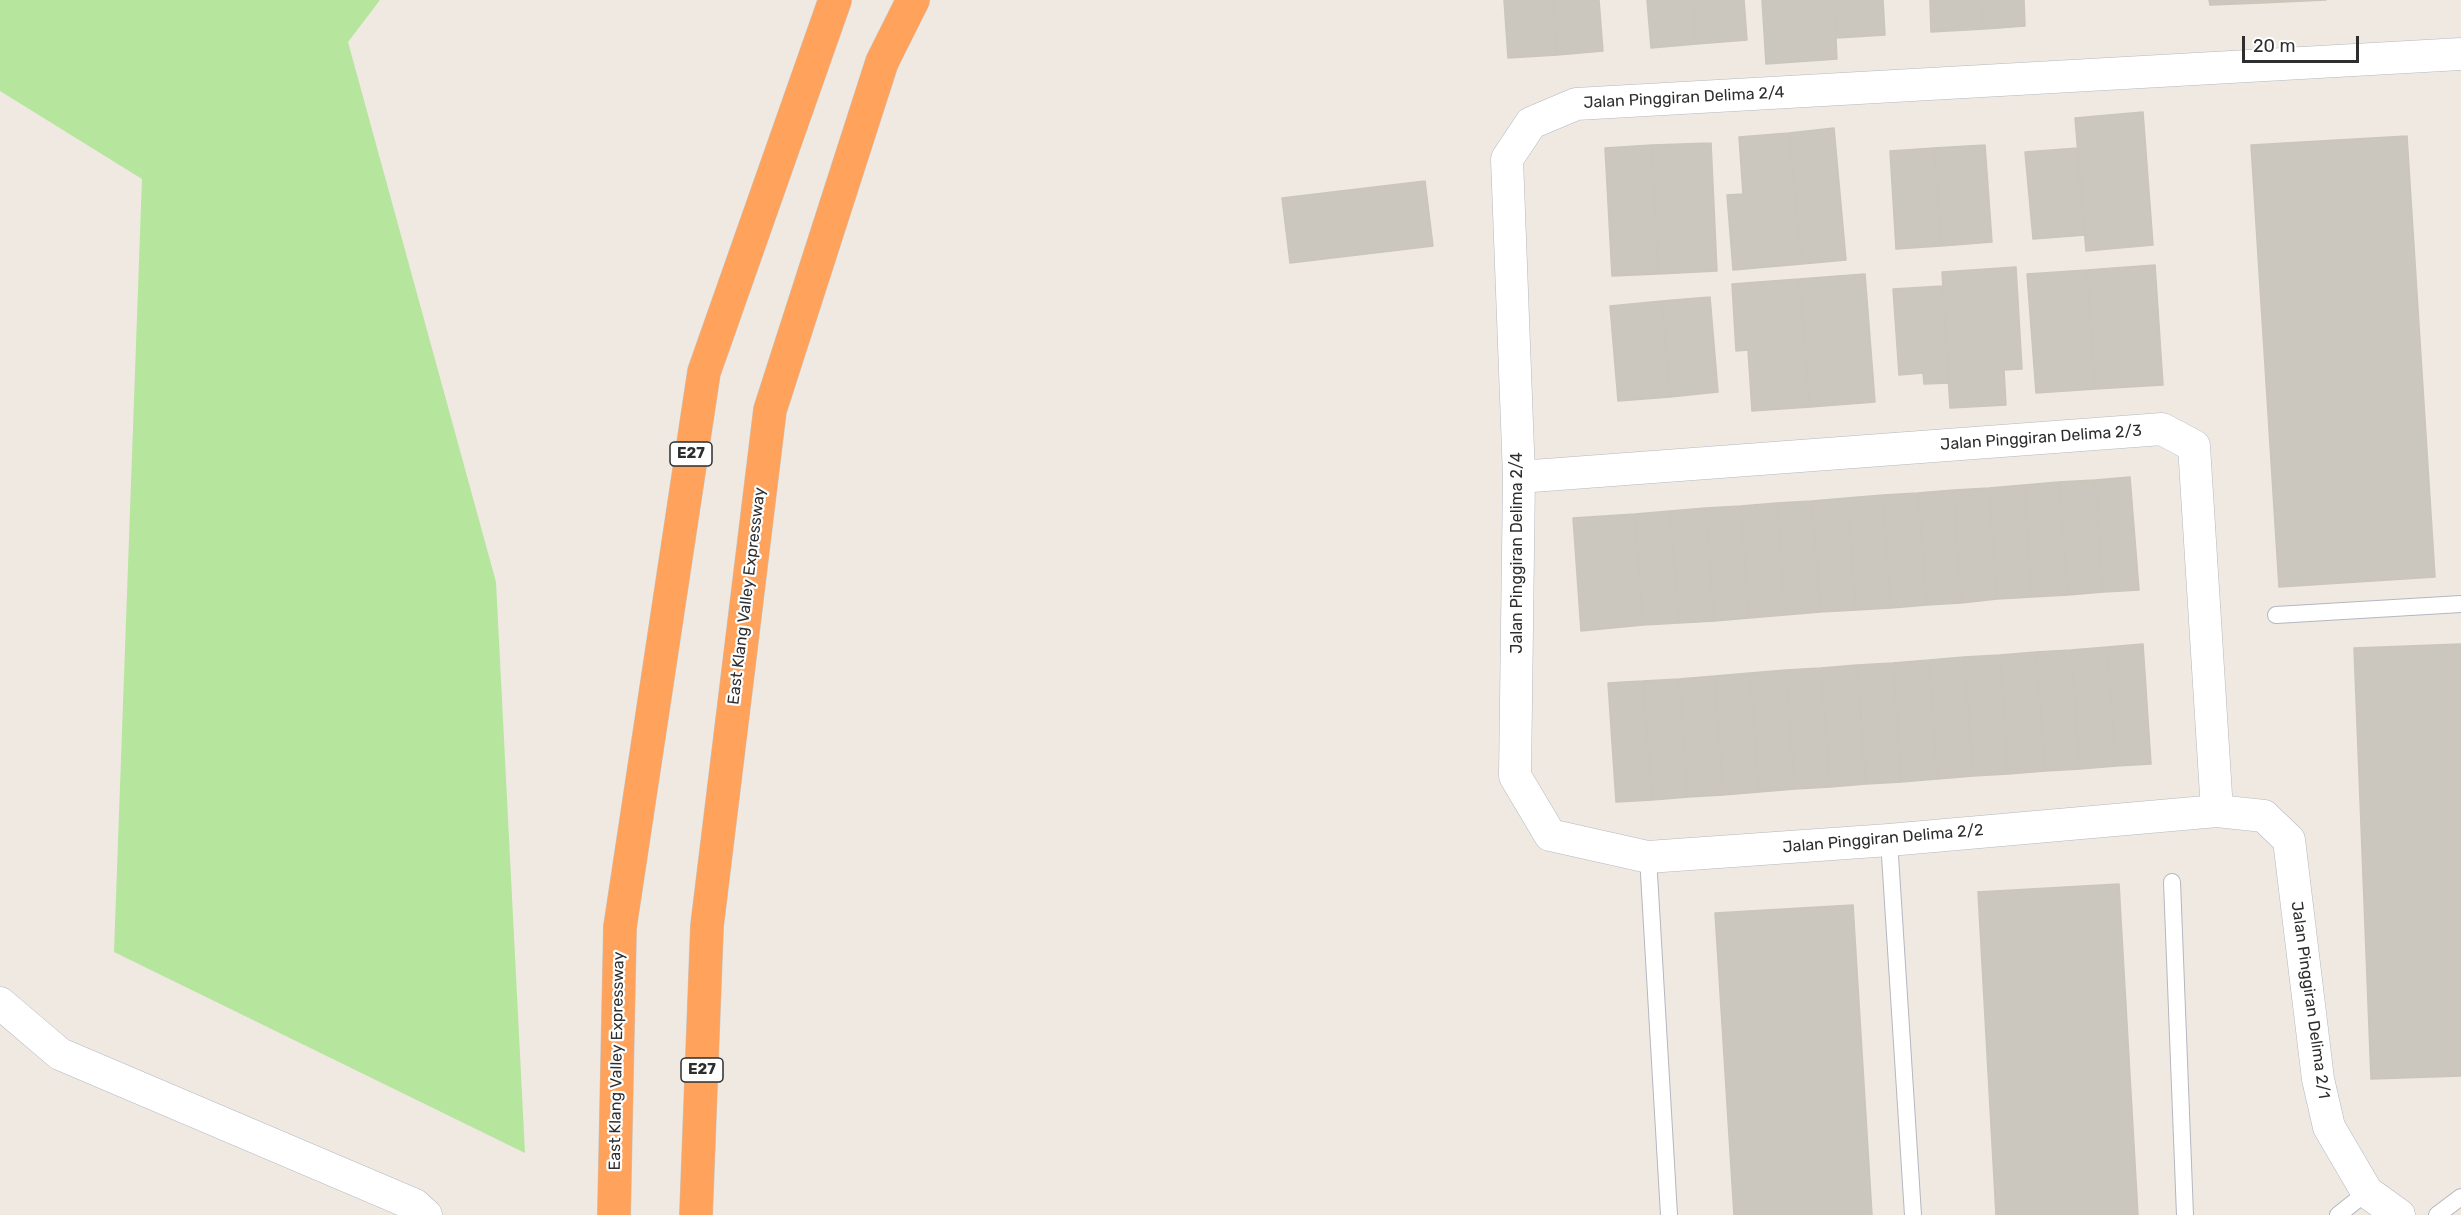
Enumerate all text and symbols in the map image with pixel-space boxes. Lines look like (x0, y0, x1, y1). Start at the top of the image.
scale bar (2245, 24, 2362, 62)
text: 20 m (2253, 35, 2295, 57)
street label: Jalan Pinggiran Delima 2/4 (1583, 83, 1785, 113)
street label: Jalan Pinggiran Delima 2/3 (1940, 421, 2142, 455)
road number: E27 (670, 442, 712, 466)
street label: Jalan Pinggiran Delima 2/4 (1507, 452, 1527, 654)
street label: East Klang Valley Expressway (724, 486, 770, 706)
street label: Jalan Pinggiran Delima 2/2 (1782, 821, 1984, 857)
street label: Jalan Pinggiran Delima 2/1 (2287, 900, 2333, 1100)
street label: East Klang Valley Expressway (605, 951, 629, 1171)
road number: E27 (681, 1058, 723, 1082)

